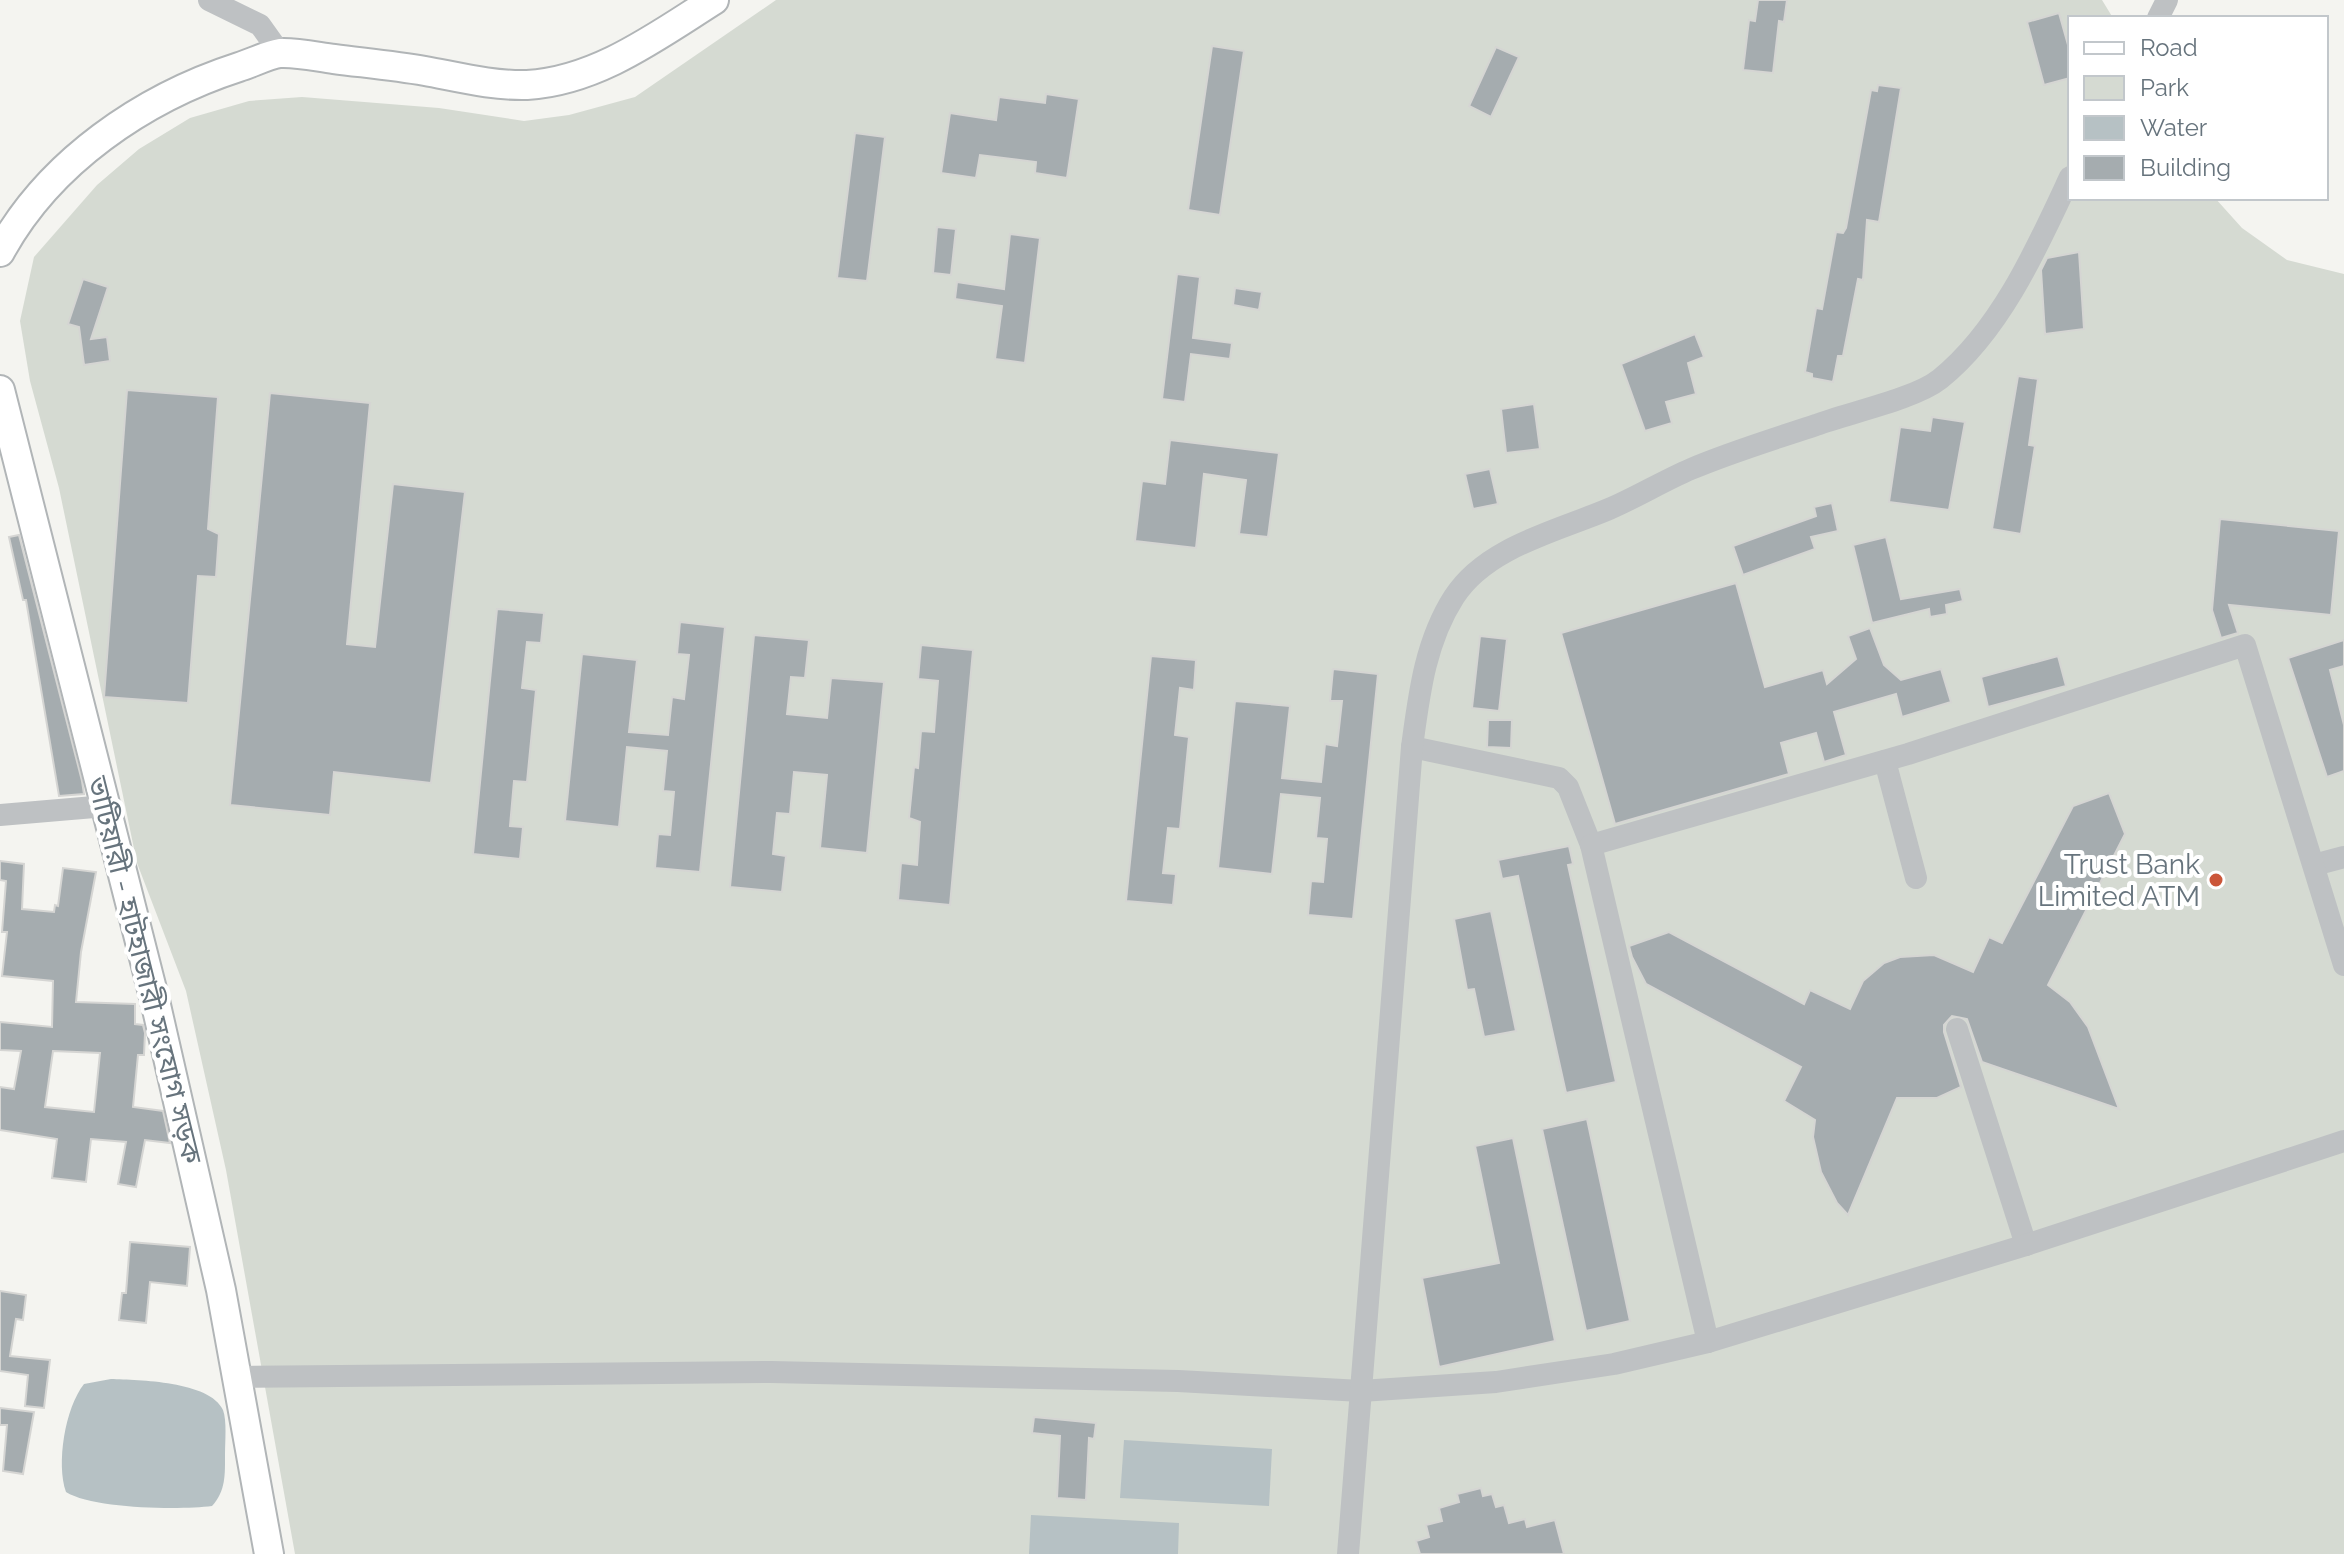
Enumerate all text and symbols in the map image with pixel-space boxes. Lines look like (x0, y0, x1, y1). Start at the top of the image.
legend (2068, 16, 2328, 200)
text: Road (2140, 33, 2198, 62)
text: Park (2140, 73, 2189, 102)
text: Water (2140, 113, 2208, 142)
text: Building (2140, 153, 2231, 182)
street label: ভাটিয়ারী - হাটহাজারী সংযোগ সড়ক (80, 772, 209, 1168)
place label: Trust Bank Limited ATM (2038, 848, 2200, 913)
marker: Trust Bank Limited ATM (2207, 871, 2225, 889)

